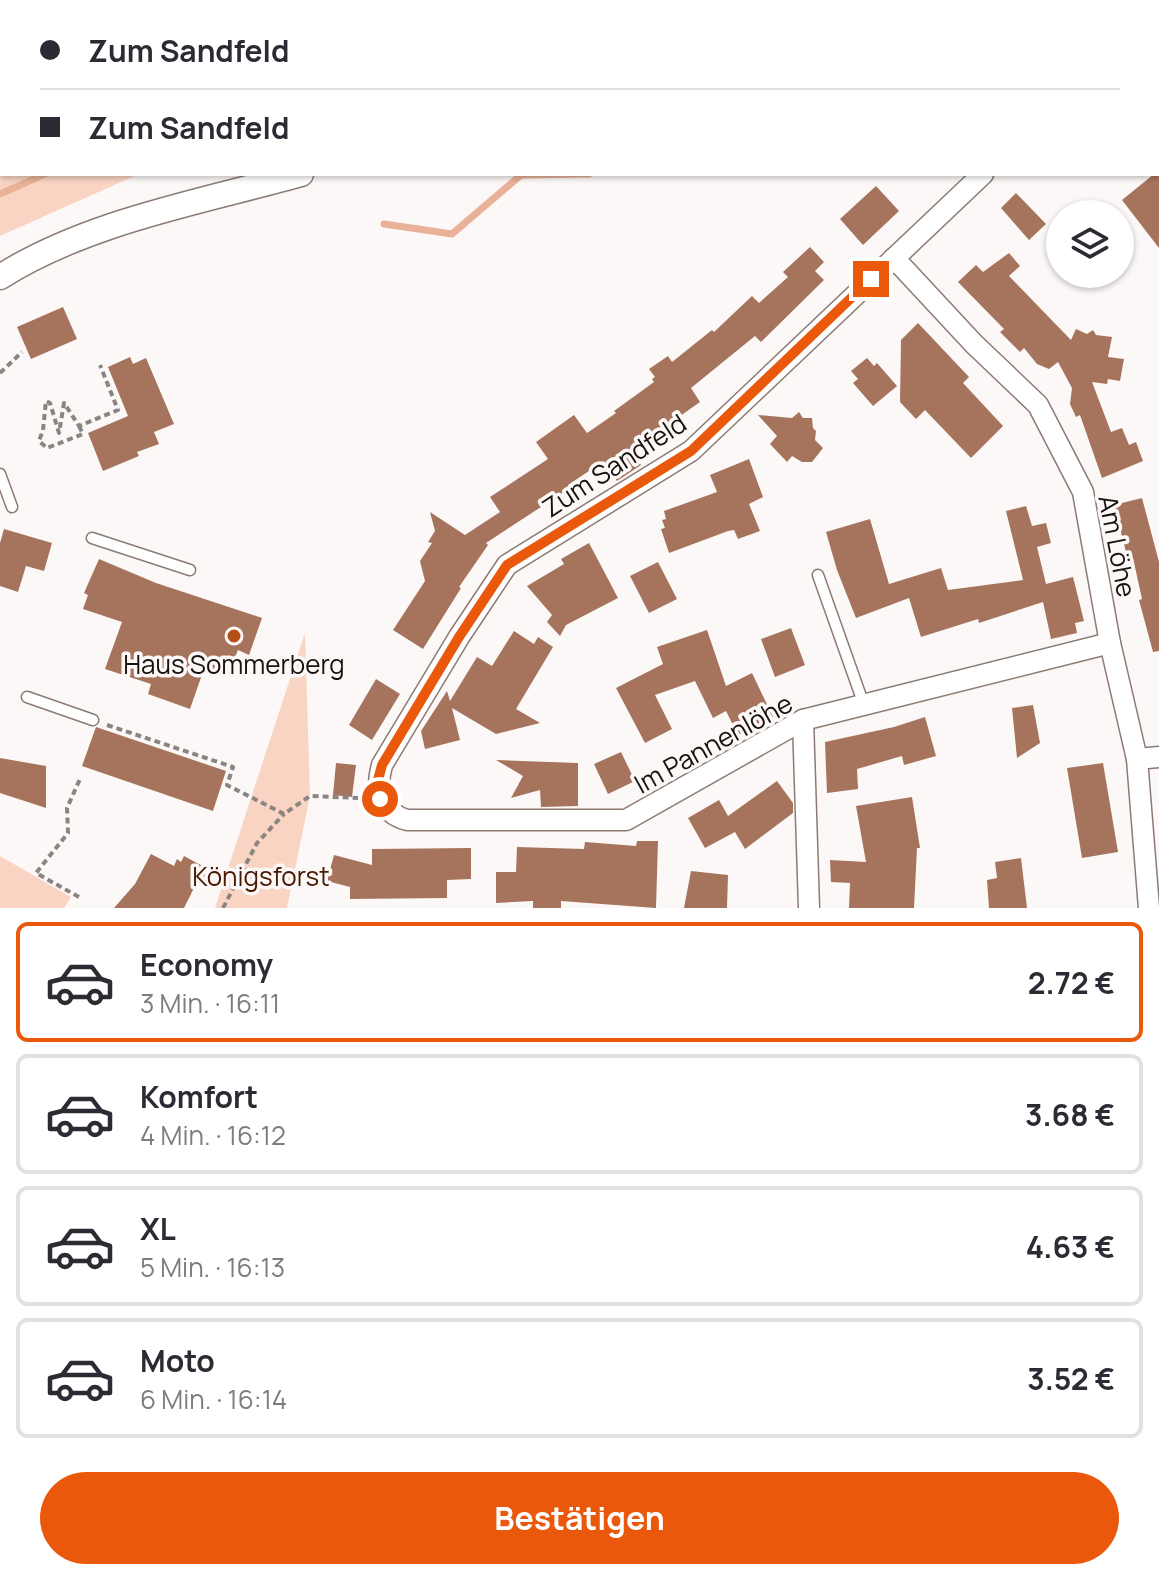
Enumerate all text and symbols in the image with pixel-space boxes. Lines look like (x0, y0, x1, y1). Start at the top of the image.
text: Zum Sandfeld (88, 30, 289, 71)
text: Zum Sandfeld (88, 107, 289, 148)
map controls (1046, 200, 1134, 288)
button: layers (1046, 200, 1134, 288)
route end (853, 261, 889, 297)
street label: Zum Sandfeld (535, 405, 693, 525)
street label: Am Löhe (1091, 492, 1145, 600)
marker: Haus Sommerberg (225, 627, 243, 645)
place label: Haus Sommerberg (123, 646, 345, 682)
street label: Im Pannenlöhe (627, 685, 799, 801)
route start (362, 781, 398, 817)
park label: Königsforst (192, 858, 330, 894)
text: Economy (140, 944, 273, 985)
icon: car (44, 946, 116, 1018)
text: 2.72 € (1028, 962, 1115, 1003)
text: 3 Min. · 16:11 (140, 985, 280, 1021)
text: Komfort (140, 1076, 258, 1117)
icon: car (44, 1078, 116, 1150)
text: 3.68 € (1025, 1094, 1115, 1135)
text: 4 Min. · 16:12 (140, 1117, 286, 1153)
text: XL (140, 1208, 176, 1249)
icon: car (44, 1210, 116, 1282)
text: 4.63 € (1026, 1226, 1115, 1267)
text: 5 Min. · 16:13 (140, 1249, 285, 1285)
text: Moto (140, 1340, 215, 1381)
icon: car (44, 1342, 116, 1414)
text: 3.52 € (1027, 1358, 1115, 1399)
text: 6 Min. · 16:14 (140, 1381, 287, 1417)
button: Bestätigen (40, 1472, 1119, 1564)

